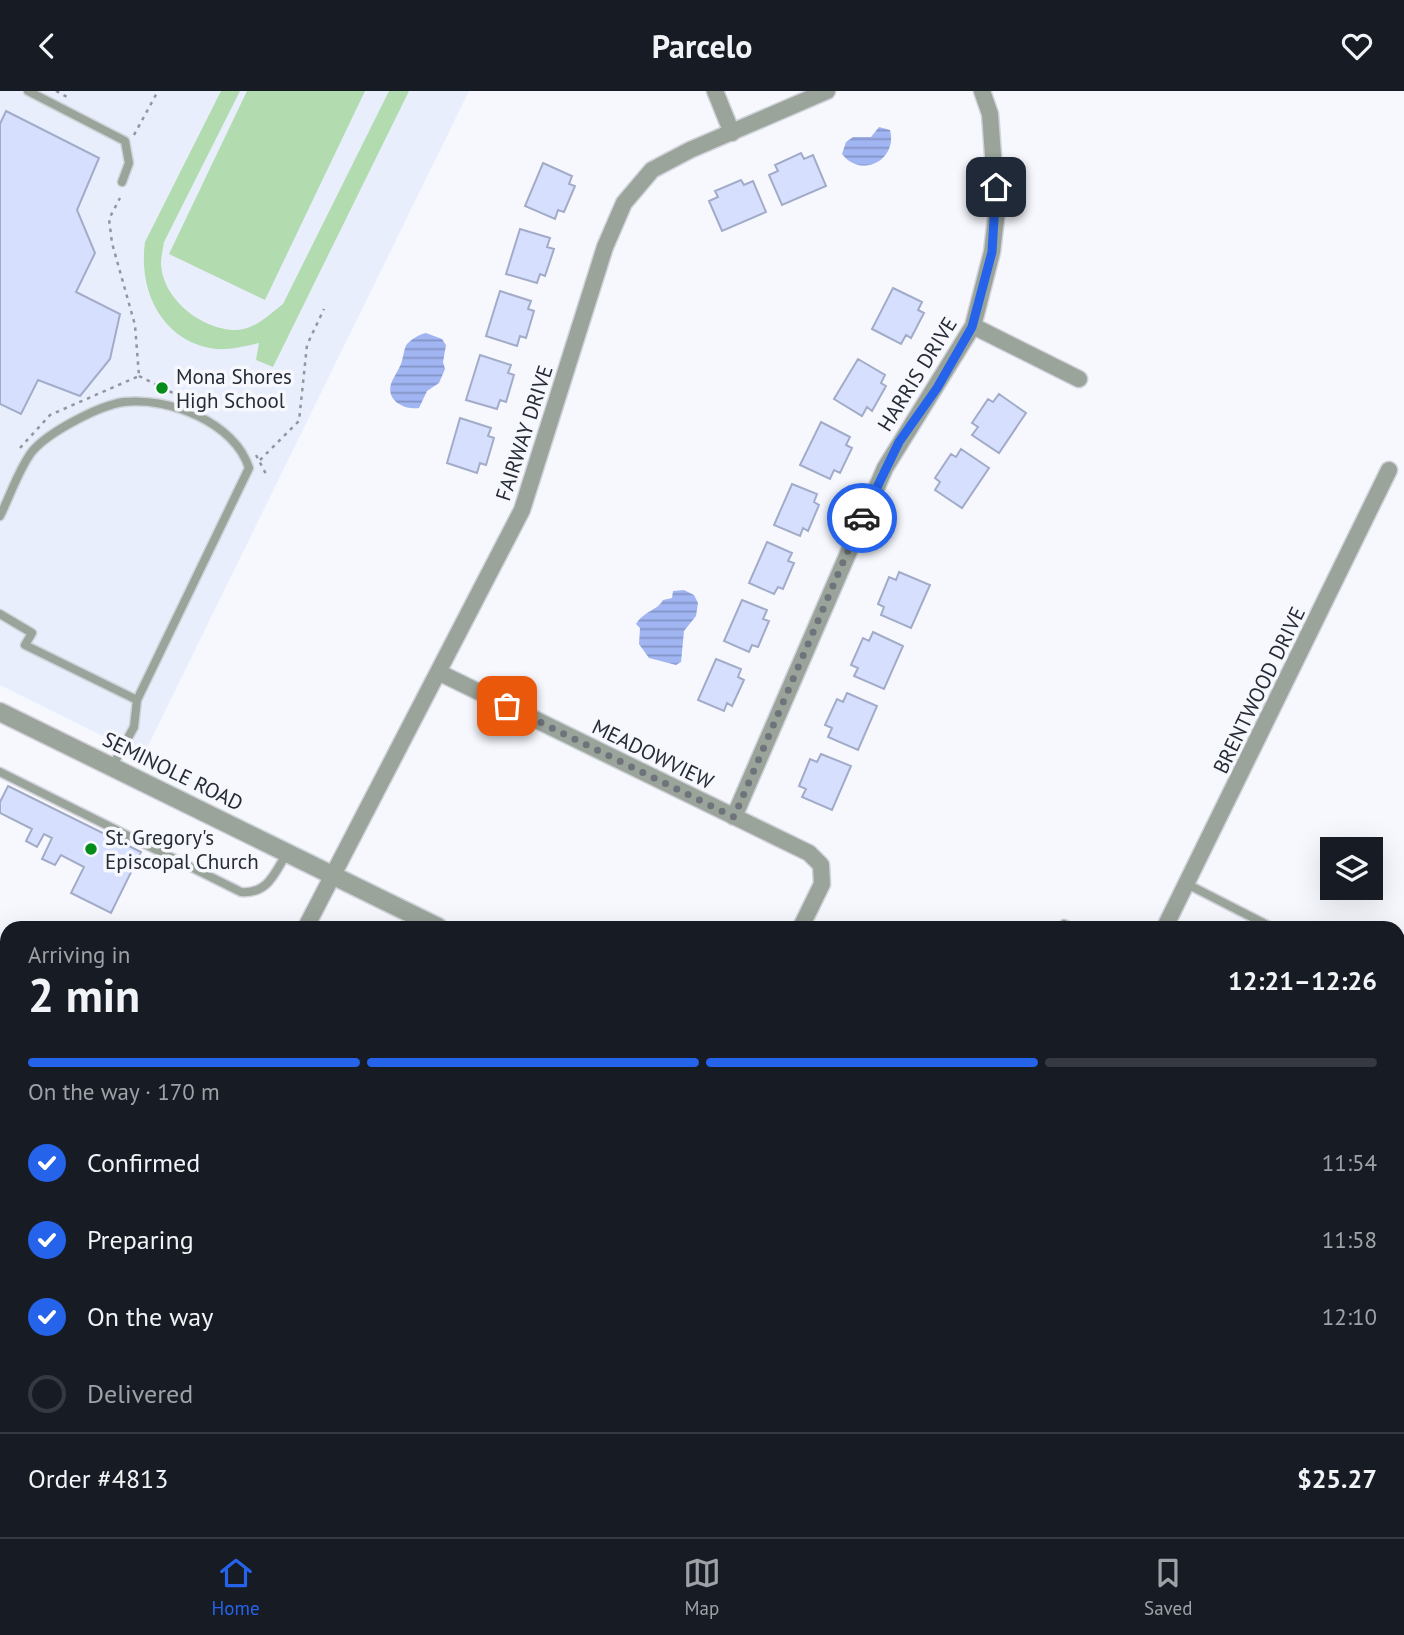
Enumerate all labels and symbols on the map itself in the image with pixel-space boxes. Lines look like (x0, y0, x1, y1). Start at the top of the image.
pin (966, 157, 1026, 217)
street label: HARRIS DRIVE (871, 312, 963, 436)
street label: FAIRWAY DRIVE (489, 362, 559, 504)
place label: Mona Shores High School (176, 363, 292, 414)
marker: Mona Shores High School (154, 380, 170, 396)
courier (827, 483, 897, 553)
street label: BRENTWOOD DRIVE (1207, 602, 1311, 778)
pin (477, 676, 537, 736)
street label: MEADOWVIEW (588, 713, 719, 795)
street label: SEMINOLE ROAD (98, 725, 248, 817)
place label: St. Gregory's Episcopal Church (105, 824, 259, 875)
marker: St. Gregory's Episcopal Church (83, 841, 99, 857)

